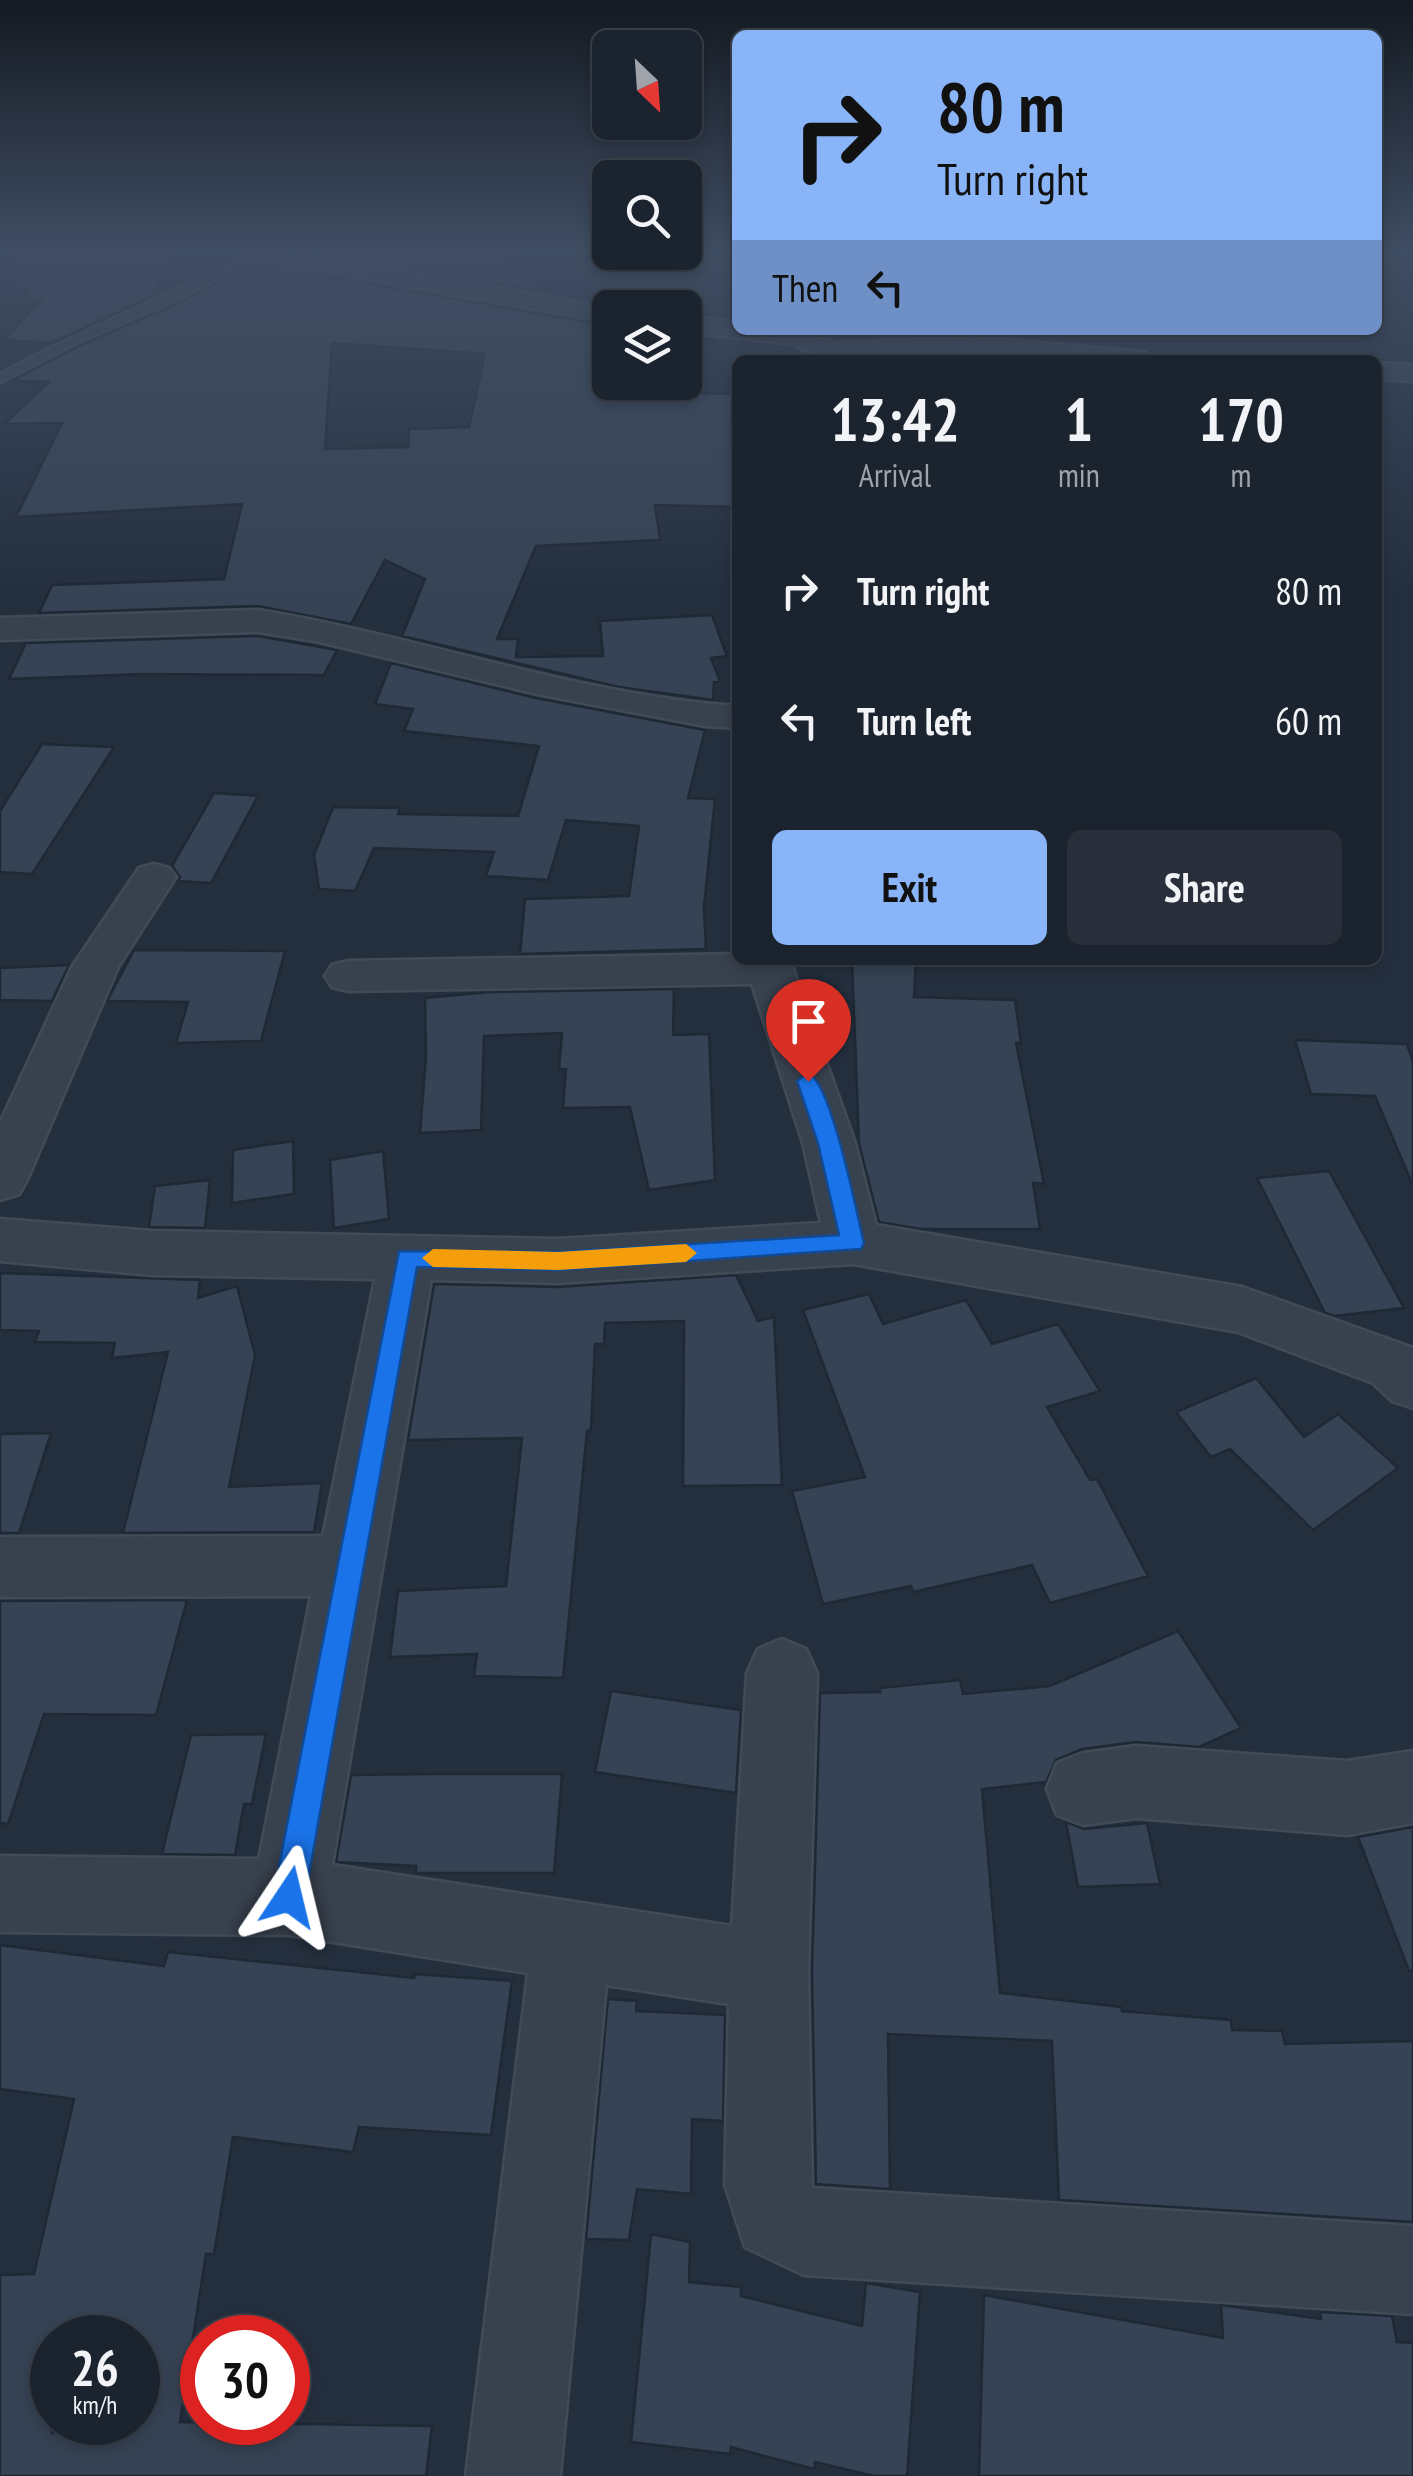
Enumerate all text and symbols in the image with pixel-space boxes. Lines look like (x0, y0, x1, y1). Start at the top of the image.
north arrow (592, 30, 702, 140)
map controls (592, 30, 702, 400)
text: 80 m (937, 61, 1065, 151)
icon: right (772, 70, 902, 200)
text: Turn right (937, 149, 1088, 207)
button: search (592, 160, 702, 270)
icon: left (858, 260, 913, 315)
text: Then (772, 263, 838, 312)
button: layers (592, 290, 702, 400)
text: 13:42 (830, 380, 960, 458)
text: 1 (1065, 380, 1093, 458)
text: 170 (1198, 380, 1284, 458)
text: Arrival (859, 454, 931, 496)
text: min (1058, 454, 1100, 496)
text: m (1230, 454, 1251, 496)
icon: right (772, 563, 827, 618)
text: Turn right (857, 566, 989, 615)
text: 80 m (1275, 566, 1342, 615)
icon: left (772, 693, 827, 748)
text: Turn left (857, 696, 971, 745)
text: 60 m (1275, 696, 1342, 745)
button: Exit (772, 830, 1047, 945)
button: Share (1067, 830, 1342, 945)
pin (766, 979, 851, 1082)
icon: arrive (781, 994, 836, 1049)
position arrow (237, 1845, 341, 1949)
speed limit sign: 30 (180, 2315, 310, 2445)
text: 26 (71, 2335, 119, 2400)
text: km/h (73, 2389, 117, 2421)

